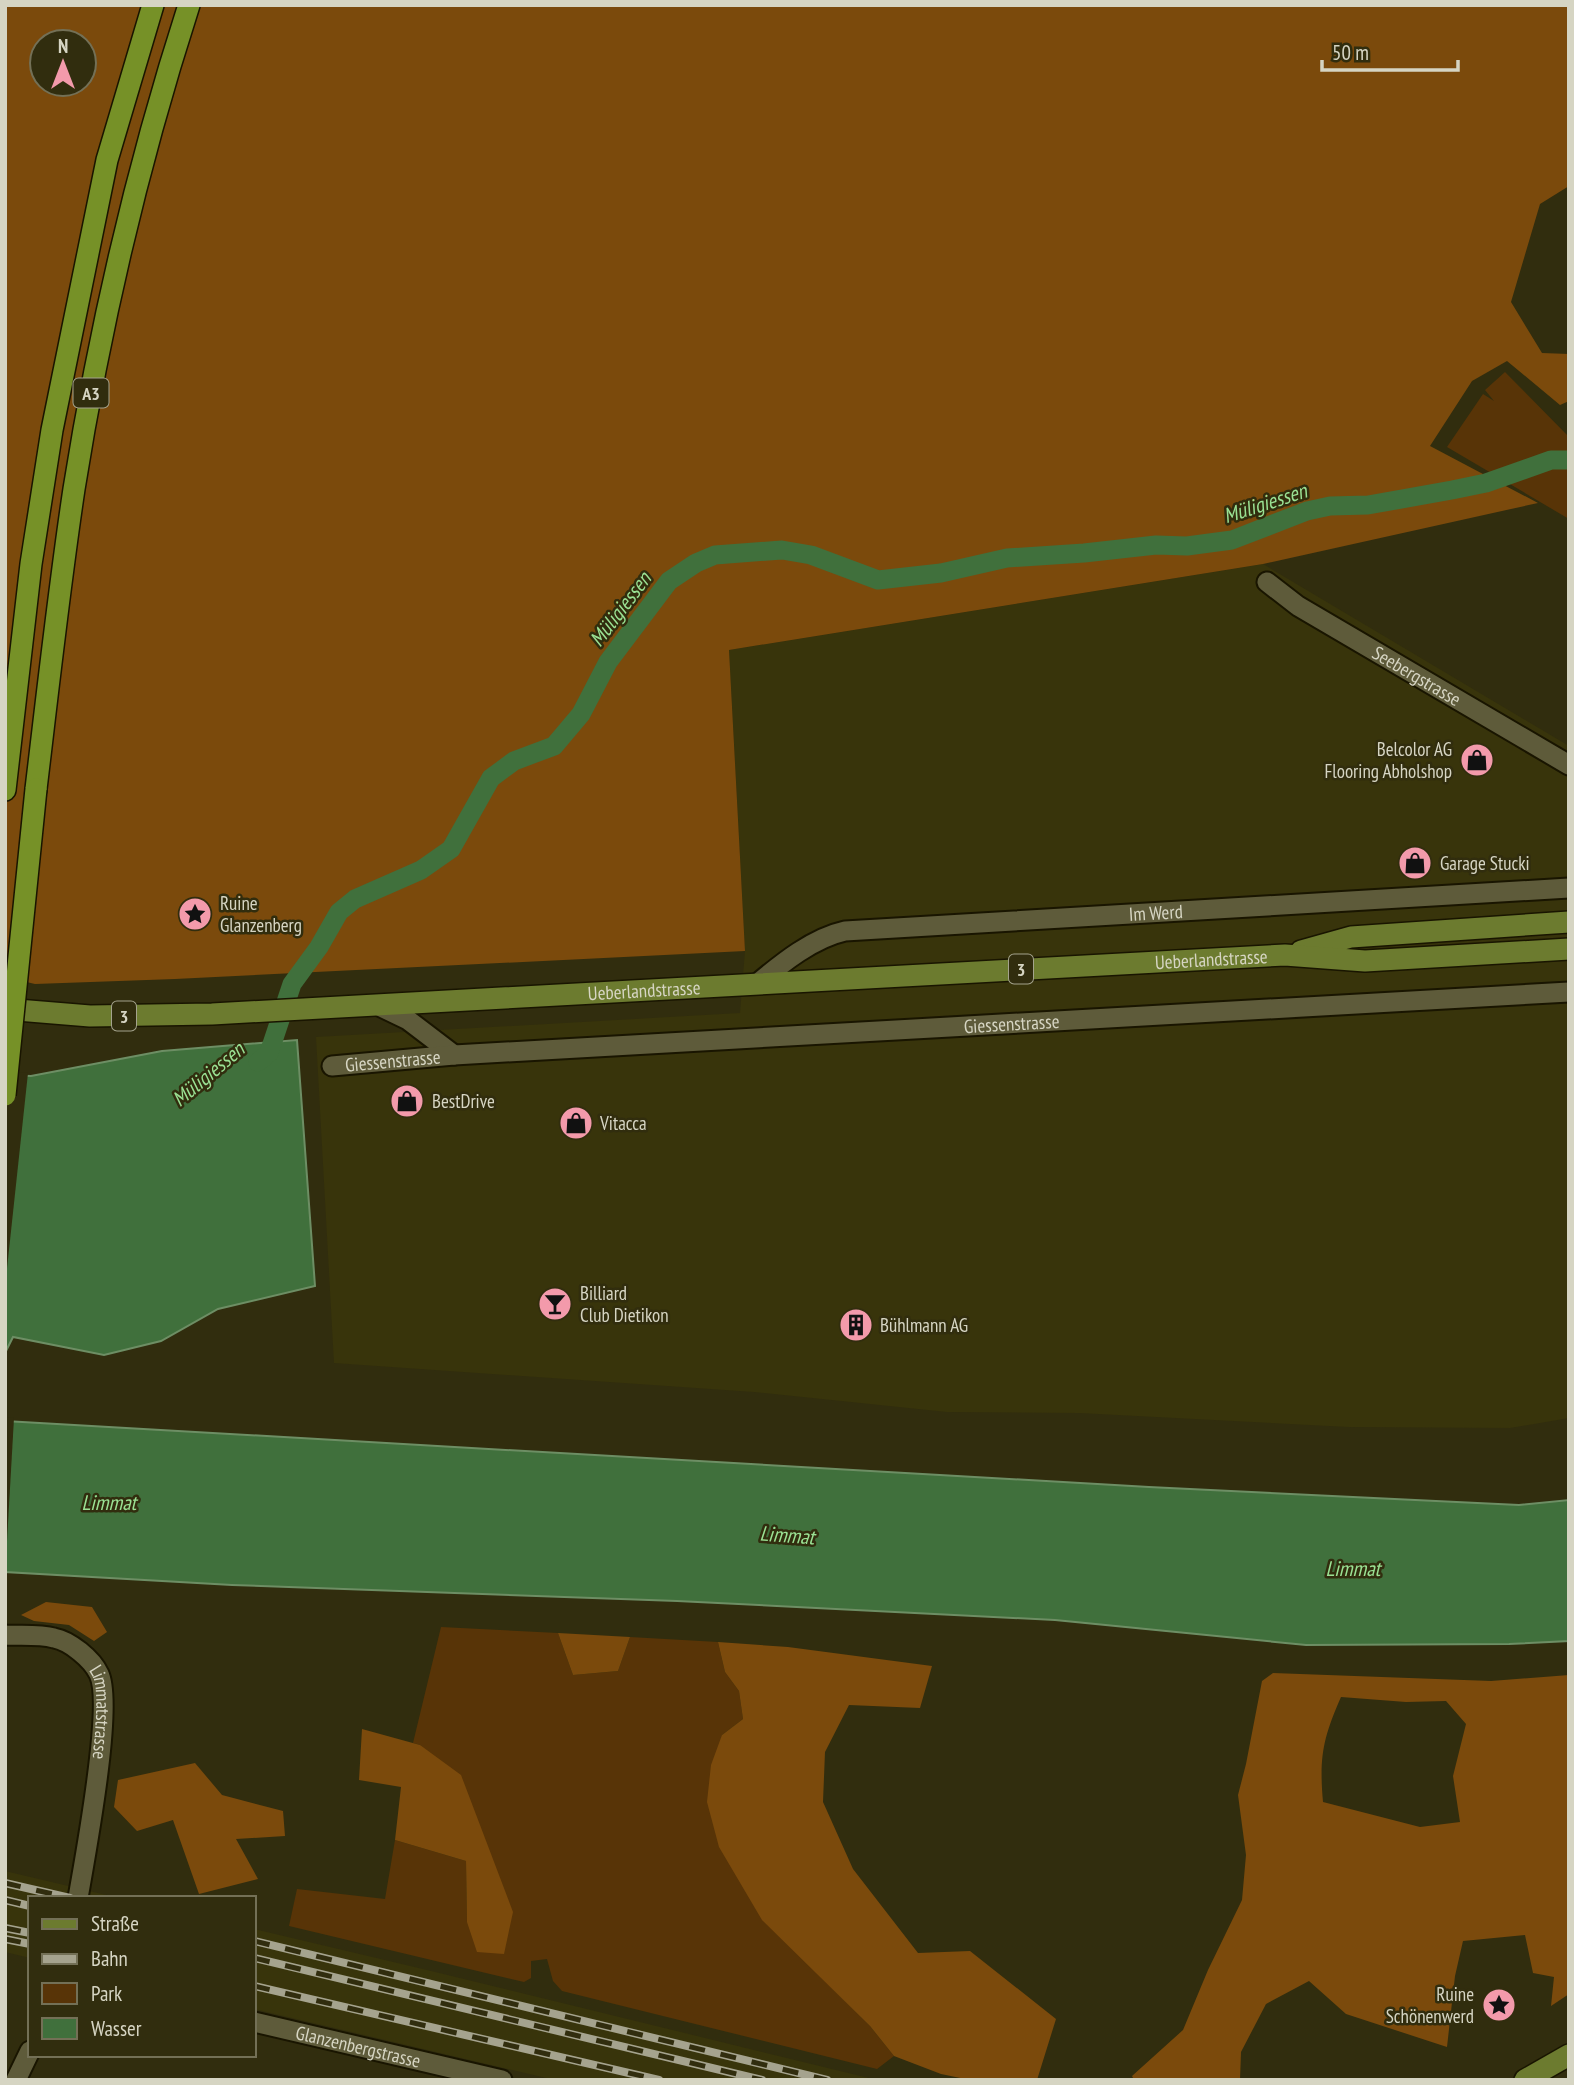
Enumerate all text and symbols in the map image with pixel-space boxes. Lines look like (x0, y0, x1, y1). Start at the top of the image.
north arrow (28, 28, 98, 98)
scale bar (1322, 28, 1458, 72)
text: N (58, 34, 68, 58)
text: 50 m (1332, 39, 1369, 66)
road number: A3 (74, 379, 108, 408)
water label: Müligiessen (1220, 476, 1312, 529)
water label: Müligiessen (583, 565, 658, 652)
street label: Seebergstrasse (1368, 640, 1466, 711)
place label: Belcolor AG Flooring Abholshop (1324, 737, 1452, 783)
shop icon: Belcolor AG Flooring Abholshop (1458, 741, 1496, 779)
shop icon: Garage Stucki (1396, 844, 1434, 882)
place label: Garage Stucki (1440, 851, 1530, 875)
place label: Ruine Glanzenberg (220, 891, 302, 937)
place icon: Ruine Glanzenberg (176, 895, 214, 933)
street label: Im Werd (1128, 899, 1183, 926)
street label: Ueberlandstrasse (1154, 944, 1268, 974)
road number: 3 (1009, 954, 1033, 984)
street label: Ueberlandstrasse (587, 975, 701, 1005)
road number: 3 (112, 1001, 136, 1030)
street label: Giessenstrasse (963, 1009, 1060, 1038)
water label: Müligiessen (166, 1035, 251, 1112)
street label: Giessenstrasse (344, 1044, 442, 1077)
shop icon: BestDrive (388, 1082, 426, 1120)
place label: BestDrive (432, 1089, 495, 1113)
shop icon: Vitacca (557, 1104, 595, 1142)
place label: Vitacca (599, 1111, 647, 1135)
place label: Billiard Club Dietikon (580, 1281, 669, 1327)
bar icon: Billiard Club Dietikon (536, 1285, 574, 1323)
building icon: Bühlmann AG (837, 1306, 875, 1344)
place label: Bühlmann AG (880, 1313, 968, 1337)
water label: Limmat (82, 1489, 139, 1516)
water label: Limmat (759, 1520, 817, 1551)
water label: Limmat (1326, 1555, 1383, 1582)
street label: Limmatstrasse (84, 1660, 115, 1761)
legend (28, 1896, 256, 2057)
text: Straße (91, 1910, 139, 1937)
text: Bahn (91, 1945, 128, 1972)
text: Park (91, 1980, 122, 2007)
place label: Ruine Schönenwerd (1386, 1982, 1474, 2028)
place icon: Ruine Schönenwerd (1480, 1986, 1518, 2024)
text: Wasser (91, 2015, 142, 2042)
street label: Glanzenbergstrasse (293, 2020, 423, 2073)

